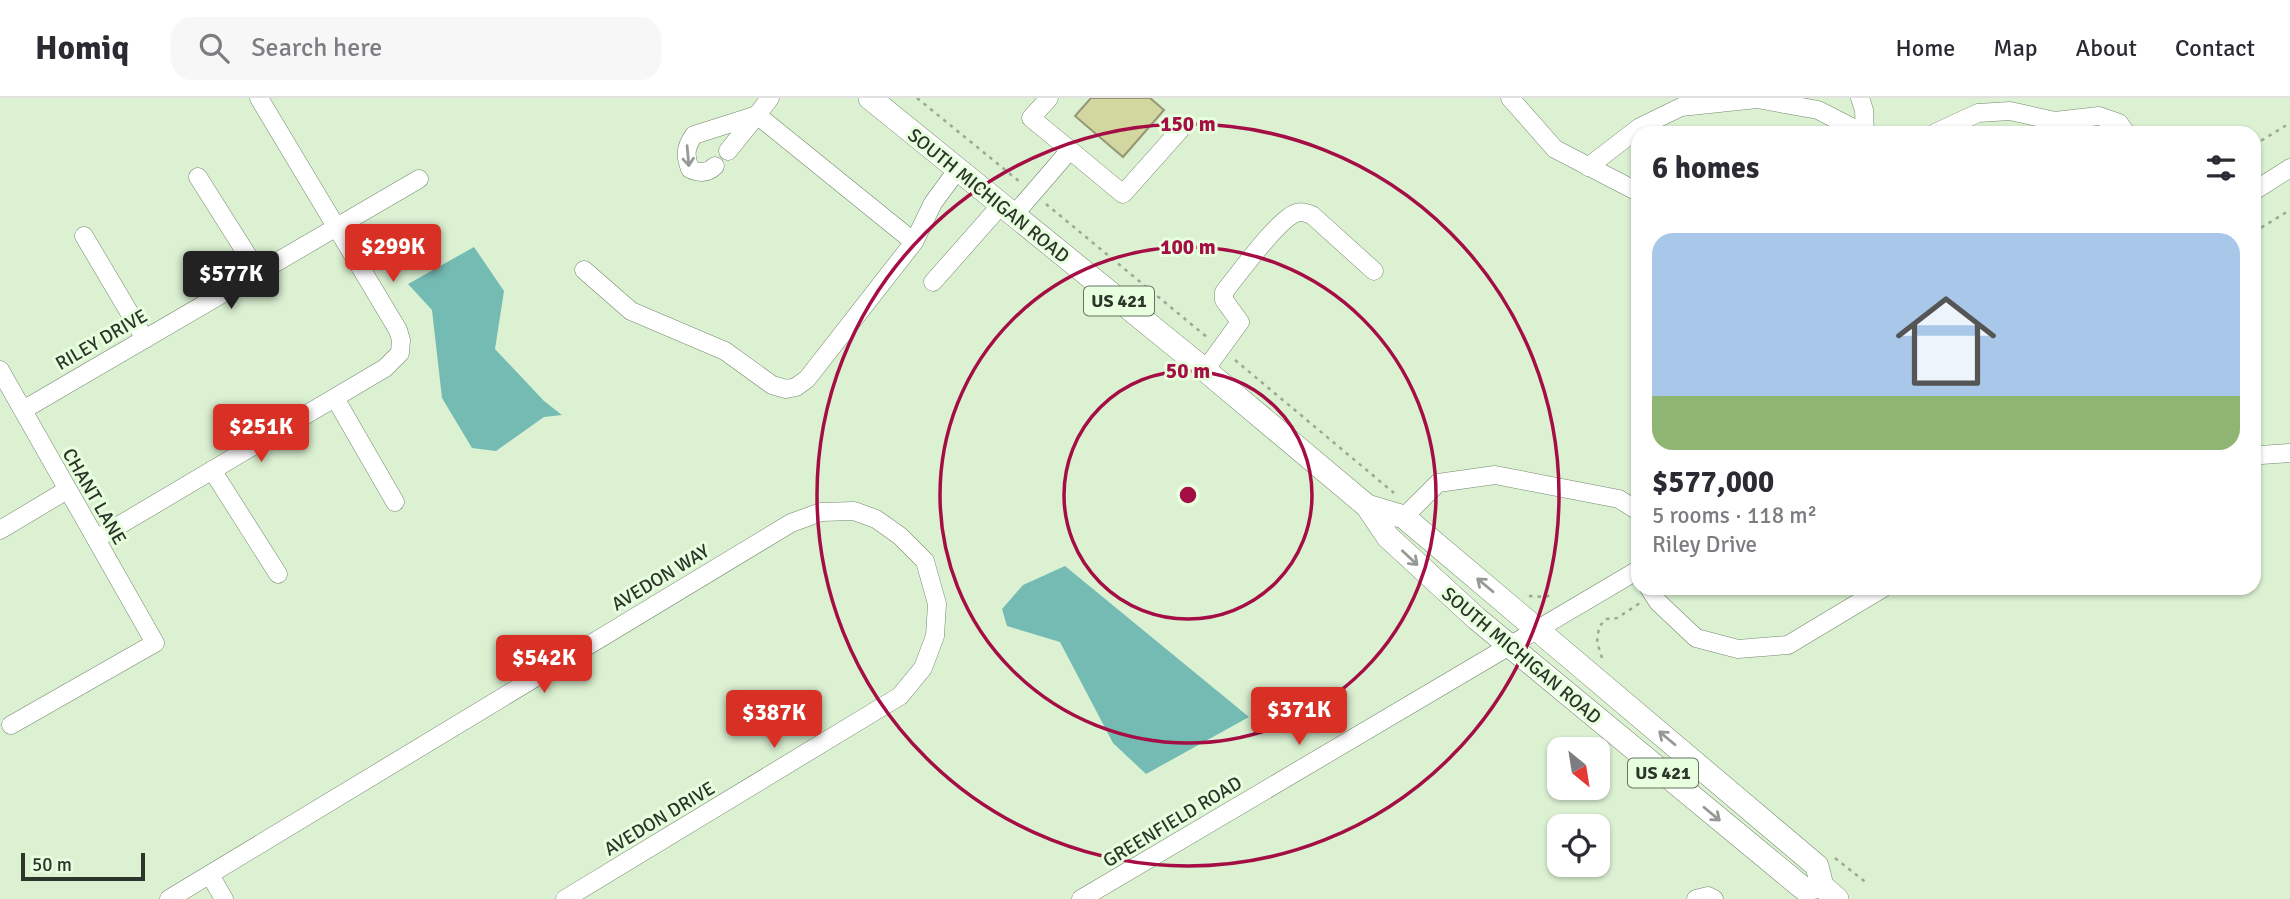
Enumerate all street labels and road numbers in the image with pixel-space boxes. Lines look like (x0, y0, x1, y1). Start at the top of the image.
street label: SOUTH MICHIGAN ROAD (903, 123, 1074, 268)
road number: US 421 (1084, 286, 1154, 316)
street label: RILEY DRIVE (51, 304, 152, 376)
street label: CHANT LANE (57, 444, 131, 549)
street label: AVEDON WAY (607, 539, 714, 616)
street label: SOUTH MICHIGAN ROAD (1437, 582, 1606, 730)
road number: US 421 (1628, 758, 1698, 788)
street label: GREENFIELD ROAD (1099, 771, 1246, 873)
street label: AVEDON DRIVE (600, 776, 719, 861)

